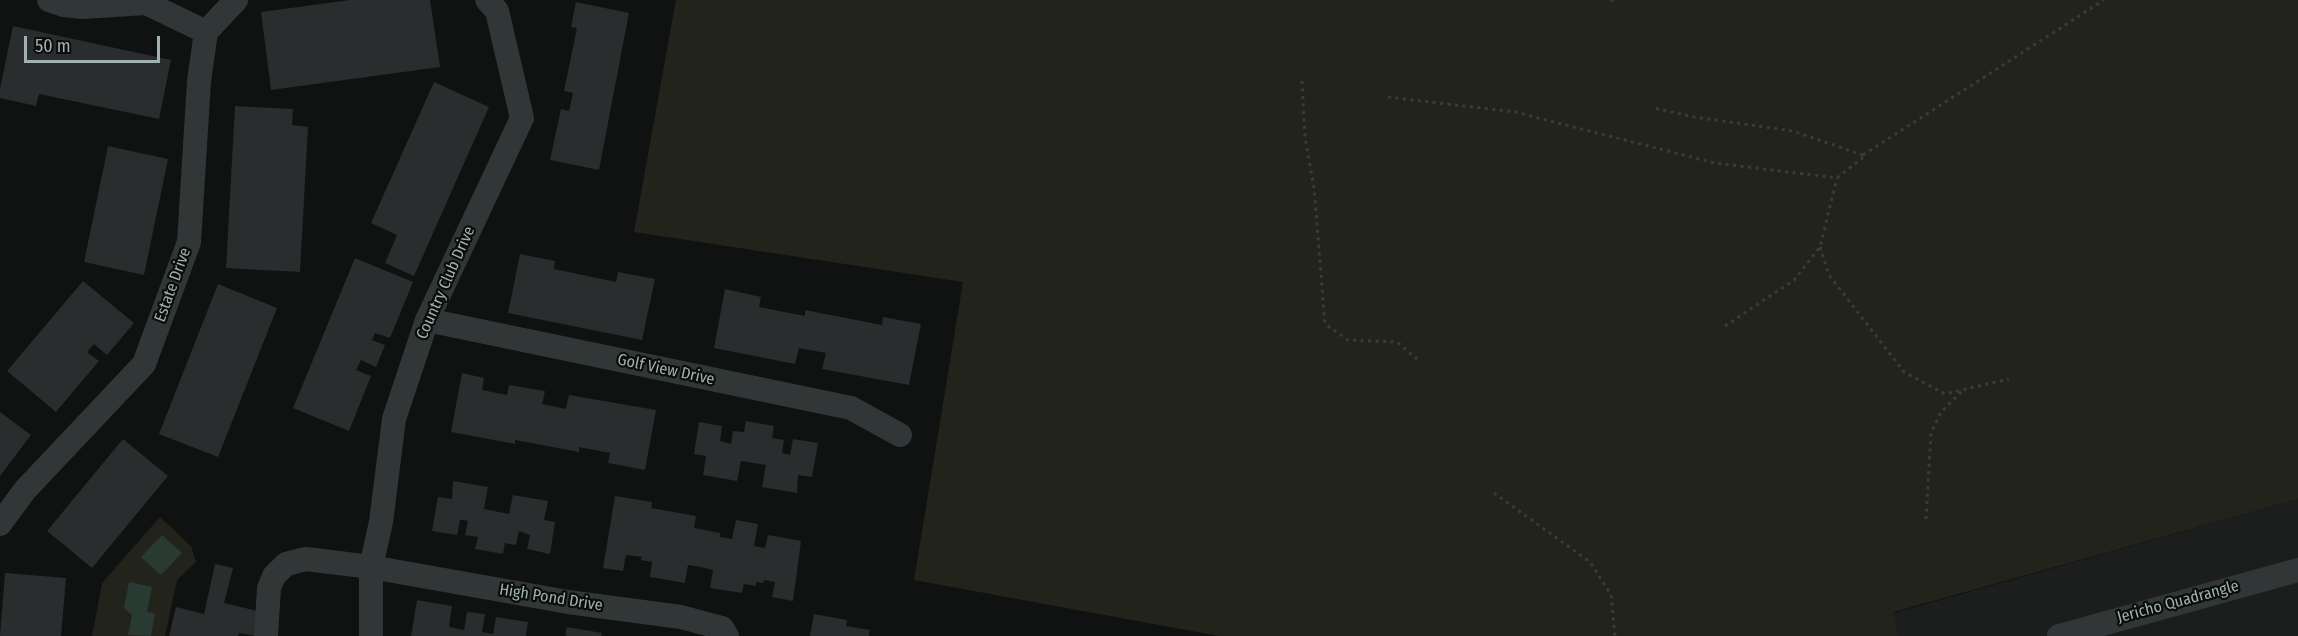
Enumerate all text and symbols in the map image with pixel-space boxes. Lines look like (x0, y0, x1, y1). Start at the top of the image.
scale bar (27, 24, 164, 62)
text: 50 m (35, 35, 71, 57)
street label: Country Club Drive (413, 224, 479, 342)
street label: Estate Drive (151, 245, 195, 325)
street label: Golf View Drive (616, 350, 716, 390)
street label: Jericho Quadrangle (2115, 577, 2241, 627)
street label: High Pond Drive (498, 580, 604, 616)

